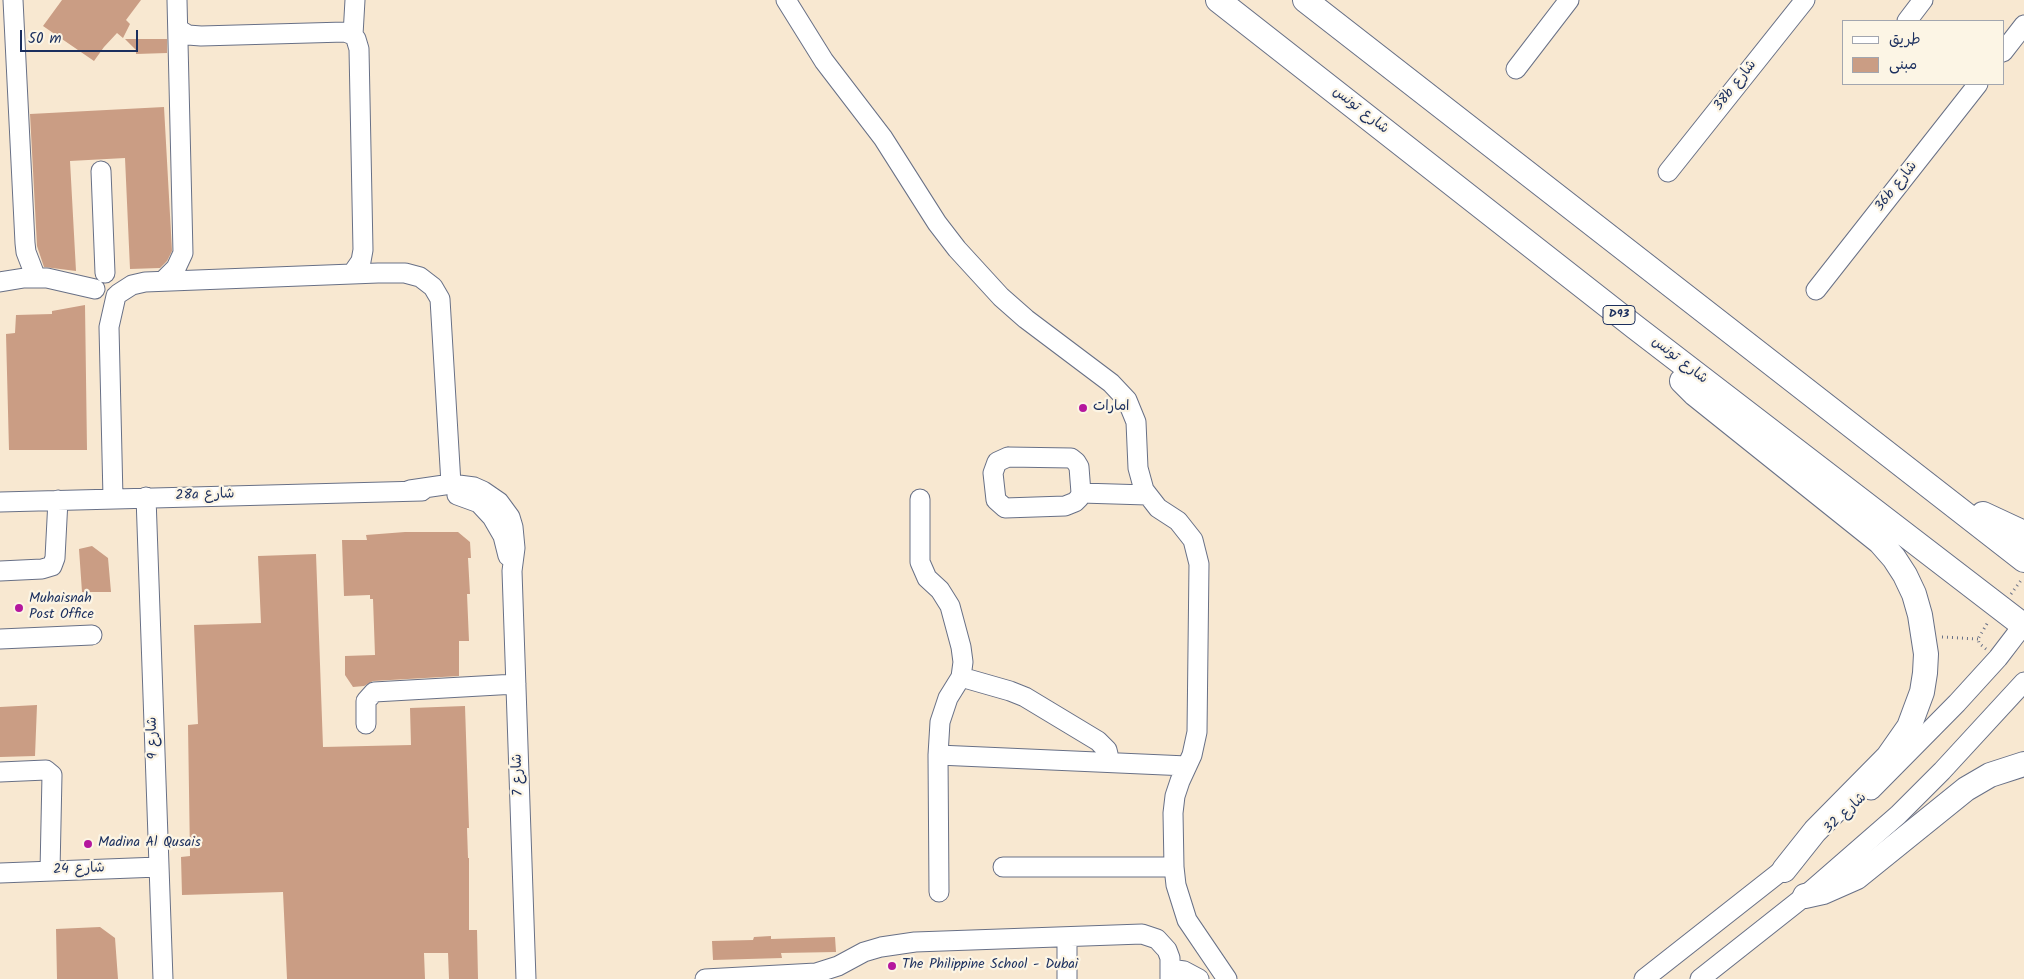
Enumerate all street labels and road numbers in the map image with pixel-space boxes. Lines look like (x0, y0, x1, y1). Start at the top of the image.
street label: 38b شارع (1711, 57, 1761, 115)
street label: شارع تونس (1329, 84, 1391, 138)
street label: 36b شارع (1872, 159, 1922, 215)
road number: D93 (1603, 306, 1635, 324)
street label: شارع تونس (1648, 334, 1710, 388)
street label: 28a شارع (175, 487, 235, 505)
street label: شارع 9 (145, 716, 163, 760)
street label: شارع 7 (510, 754, 528, 796)
street label: شارع 32 (1821, 790, 1871, 838)
street label: شارع 24 (53, 861, 105, 879)

